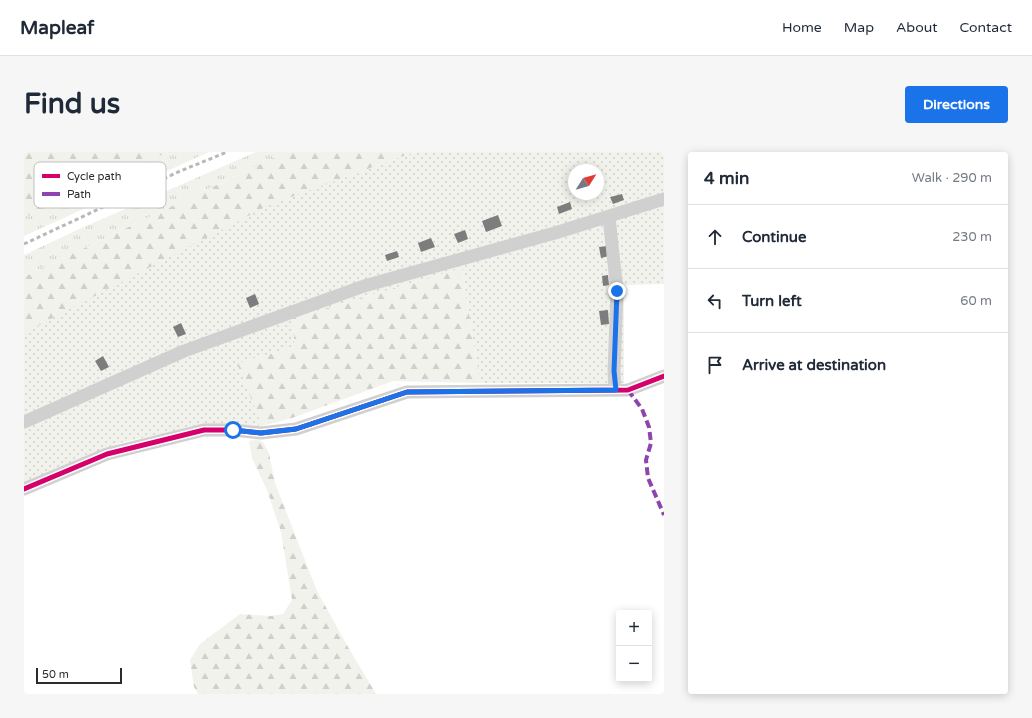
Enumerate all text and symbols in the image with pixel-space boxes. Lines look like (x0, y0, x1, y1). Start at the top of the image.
text: Mapleaf (20, 17, 94, 39)
text: Home (782, 19, 822, 36)
text: Map (844, 19, 874, 36)
text: About (896, 19, 938, 36)
text: Contact (960, 19, 1012, 36)
button: Directions (905, 86, 1008, 123)
text: Find us (24, 87, 120, 121)
legend (34, 162, 166, 208)
north arrow (568, 164, 604, 200)
text: 4 min (704, 168, 749, 189)
text: Cycle path (67, 170, 122, 183)
text: Walk · 290 m (912, 170, 992, 186)
text: Path (67, 188, 91, 201)
icon: ahead (704, 226, 726, 248)
text: Continue (742, 228, 806, 246)
text: 230 m (952, 229, 992, 245)
route end (608, 282, 626, 300)
icon: left (704, 290, 726, 312)
text: Turn left (742, 292, 802, 310)
text: 60 m (960, 293, 992, 309)
icon: arrive (704, 354, 726, 376)
text: Arrive at destination (742, 356, 886, 374)
route start (224, 421, 242, 439)
map controls (616, 610, 652, 682)
button: + (616, 610, 652, 646)
button: − (616, 646, 652, 682)
scale bar (36, 666, 122, 685)
text: 50 m (42, 668, 69, 681)

